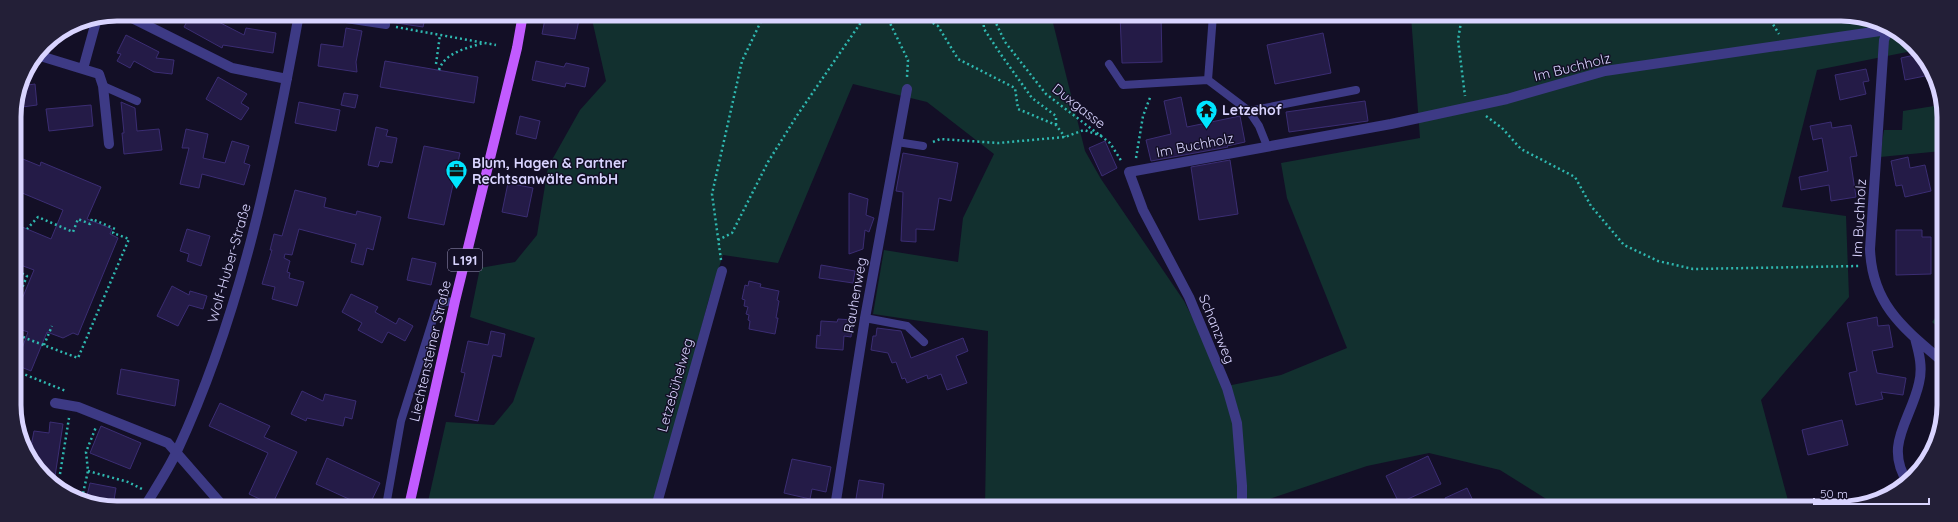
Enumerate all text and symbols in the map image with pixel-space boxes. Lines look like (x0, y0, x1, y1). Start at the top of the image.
street label: Im Buchholz (1532, 49, 1613, 85)
street label: Duxgasse (1049, 80, 1109, 133)
temple icon: Letzehof (1193, 97, 1219, 130)
place label: Letzehof (1222, 101, 1283, 119)
street label: Im Buchholz (1155, 129, 1236, 161)
place label: Blum, Hagen & Partner Rechtsanwälte GmbH (472, 154, 627, 188)
office icon: Blum, Hagen & Partner Rechtsanwälte GmbH (443, 158, 469, 191)
street label: Im Buchholz (1848, 178, 1870, 258)
street label: Wolf-Huber-Straße (203, 201, 255, 325)
road number: L191 (448, 249, 482, 271)
street label: Rauhenweg (839, 256, 871, 334)
street label: Liechtensteiner Straße (405, 279, 455, 423)
street label: Schanzweg (1195, 292, 1239, 366)
street label: Letzebühelweg (653, 336, 697, 434)
scale bar (1814, 480, 1929, 506)
text: 50 m (1820, 486, 1848, 501)

